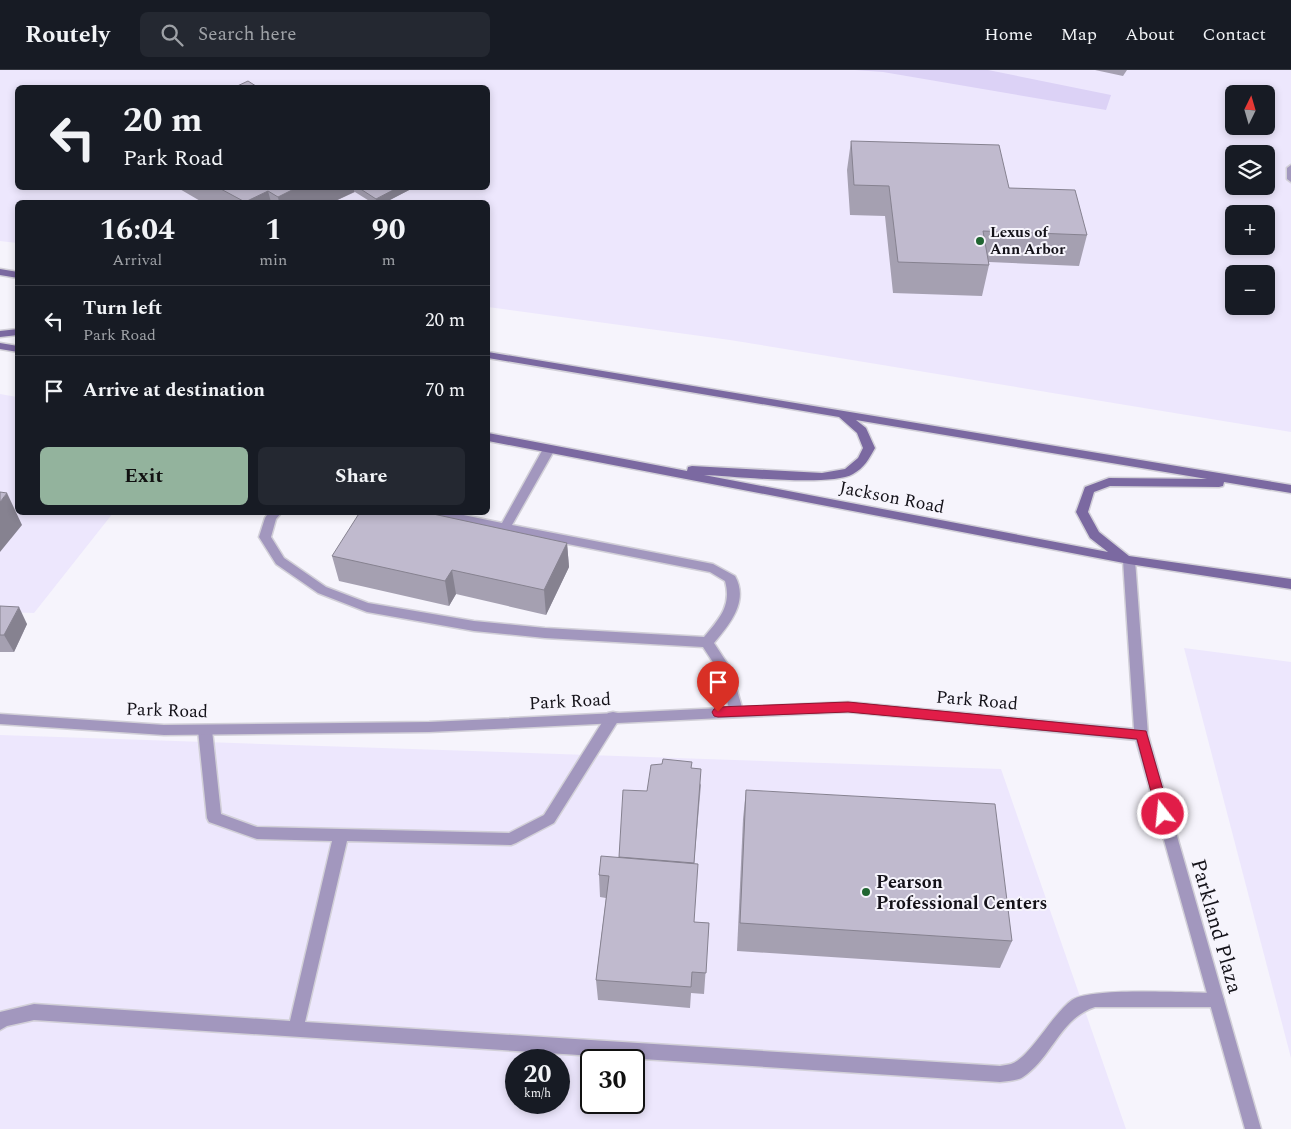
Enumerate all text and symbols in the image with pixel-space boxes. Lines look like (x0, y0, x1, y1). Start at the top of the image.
search box (140, 12, 490, 57)
text: Routely (25, 17, 110, 53)
text: Search here (198, 20, 296, 49)
icon: search (158, 21, 186, 49)
text: Home (984, 21, 1033, 48)
text: Map (1061, 21, 1097, 48)
text: About (1125, 21, 1175, 48)
text: Contact (1203, 21, 1266, 48)
north arrow (1225, 85, 1275, 135)
map controls (1225, 85, 1275, 315)
text: 20 m (123, 94, 203, 147)
icon: left (40, 105, 105, 170)
text: Park Road (123, 142, 223, 175)
button: layers (1225, 145, 1275, 195)
button: + (1225, 205, 1275, 255)
text: 16:04 (99, 207, 175, 253)
text: 1 (265, 207, 282, 253)
text: 90 (372, 207, 406, 253)
place label: Lexus of Ann Arbor (990, 221, 1066, 261)
marker: Lexus of Ann Arbor (974, 235, 986, 247)
text: Arrival (112, 248, 162, 272)
text: min (259, 248, 287, 272)
text: m (382, 248, 396, 272)
button: − (1225, 265, 1275, 315)
text: Turn left (83, 294, 162, 323)
text: 20 m (425, 306, 465, 335)
icon: left (40, 307, 68, 335)
text: Park Road (83, 323, 156, 347)
text: Arrive at destination (83, 376, 265, 405)
text: 70 m (425, 376, 465, 405)
icon: arrive (40, 377, 68, 405)
button: Exit (40, 447, 248, 505)
button: Share (258, 447, 465, 505)
street label: Jackson Road (837, 474, 947, 521)
pin (697, 661, 739, 712)
icon: arrive (704, 668, 732, 696)
street label: Park Road (935, 683, 1019, 718)
street label: Park Road (528, 686, 612, 717)
street label: Park Road (125, 696, 209, 725)
position arrow (1136, 787, 1188, 839)
street label: Parkland Plaza (1182, 855, 1251, 998)
place label: Pearson Professional Centers (876, 869, 1047, 917)
marker: Pearson Professional Centers (860, 886, 872, 898)
speed limit sign: 30 (580, 1049, 645, 1114)
text: 20 (523, 1056, 552, 1094)
text: km/h (524, 1084, 551, 1103)

